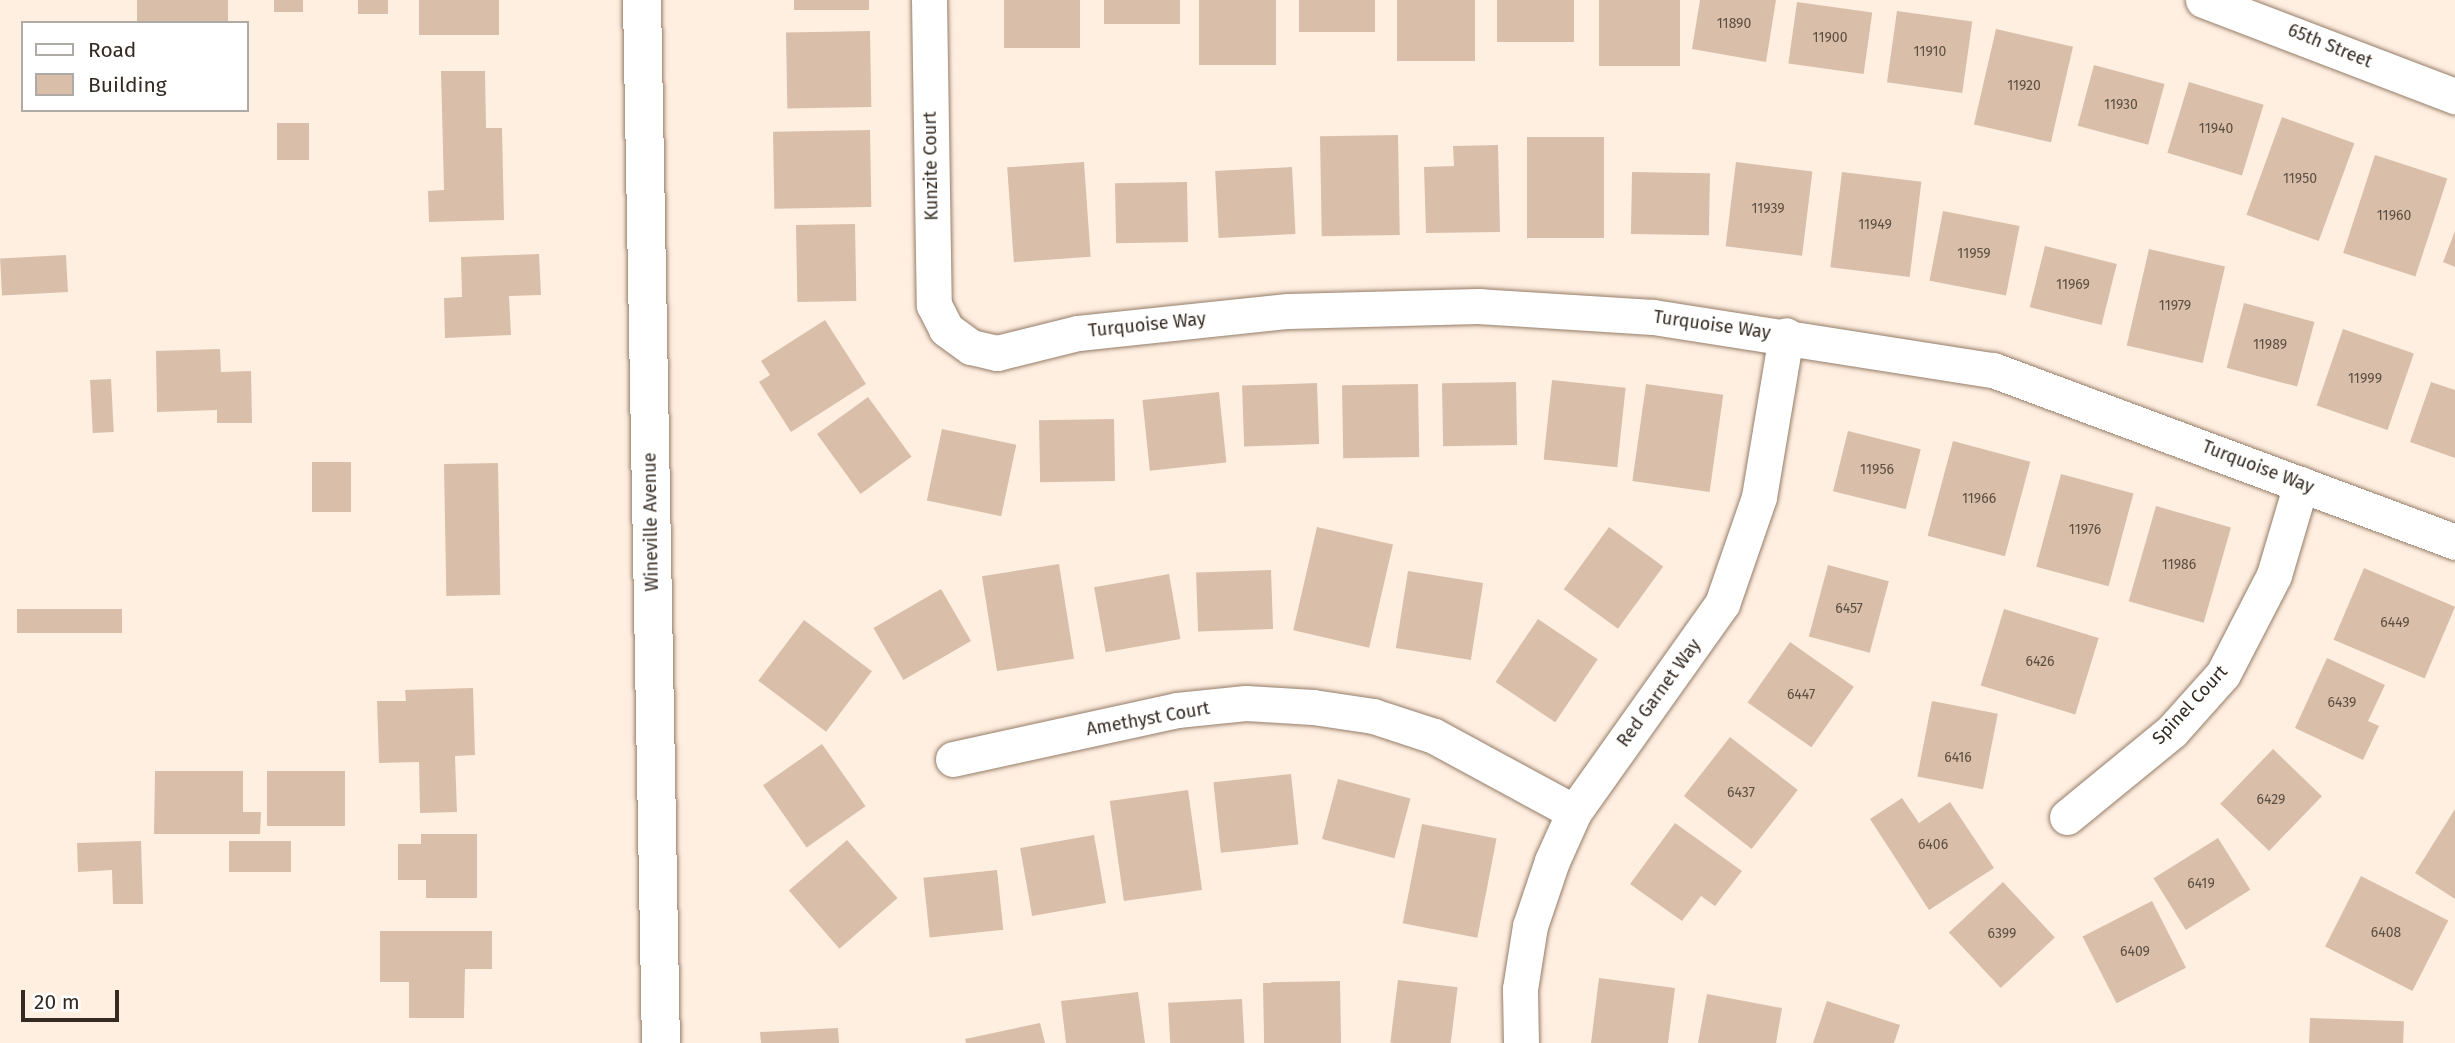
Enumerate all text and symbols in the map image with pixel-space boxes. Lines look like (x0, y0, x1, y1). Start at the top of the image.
house number: 11890 (1717, 16, 1751, 32)
street label: 65th Street (2285, 19, 2375, 73)
legend (21, 21, 248, 112)
house number: 11900 (1813, 30, 1847, 46)
text: Road (88, 37, 136, 63)
house number: 11910 (1914, 44, 1946, 60)
text: Building (88, 72, 167, 98)
house number: 11920 (2007, 78, 2041, 94)
house number: 11930 (2104, 97, 2138, 113)
street label: Kunzite Court (919, 111, 943, 221)
house number: 11940 (2199, 121, 2233, 137)
house number: 11950 (2283, 171, 2317, 187)
house number: 11939 (1751, 201, 1785, 217)
house number: 11960 (2377, 208, 2411, 224)
house number: 11949 (1858, 217, 1892, 233)
house number: 11959 (1957, 246, 1991, 262)
house number: 11969 (2056, 277, 2090, 293)
house number: 11979 (2159, 298, 2191, 314)
street label: Turquoise Way (1652, 306, 1772, 344)
street label: Turquoise Way (1087, 308, 1207, 342)
house number: 11989 (2253, 337, 2287, 353)
house number: 11999 (2348, 371, 2382, 387)
street label: Turquoise Way (2199, 436, 2317, 498)
street label: Wineville Avenue (639, 452, 663, 592)
house number: 11956 (1860, 462, 1894, 478)
house number: 11966 (1962, 491, 1996, 507)
house number: 11976 (2069, 522, 2101, 538)
house number: 11986 (2162, 557, 2196, 573)
house number: 6457 (1835, 601, 1863, 617)
house number: 6449 (2380, 615, 2410, 631)
street label: Red Garnet Way (1613, 635, 1705, 751)
house number: 6426 (2025, 654, 2055, 670)
street label: Spinel Court (2148, 661, 2232, 749)
house number: 6447 (1787, 687, 1815, 703)
house number: 6439 (2328, 695, 2356, 711)
street label: Amethyst Court (1085, 698, 1211, 740)
house number: 6416 (1944, 750, 1972, 766)
house number: 6437 (1727, 785, 1755, 801)
house number: 6429 (2257, 792, 2285, 808)
house number: 6406 (1918, 837, 1948, 853)
house number: 6419 (2187, 876, 2215, 892)
house number: 6408 (2371, 925, 2401, 941)
house number: 6399 (1988, 926, 2016, 942)
house number: 6409 (2120, 944, 2150, 960)
scale bar (24, 976, 122, 1020)
text: 20 m (34, 989, 80, 1015)

